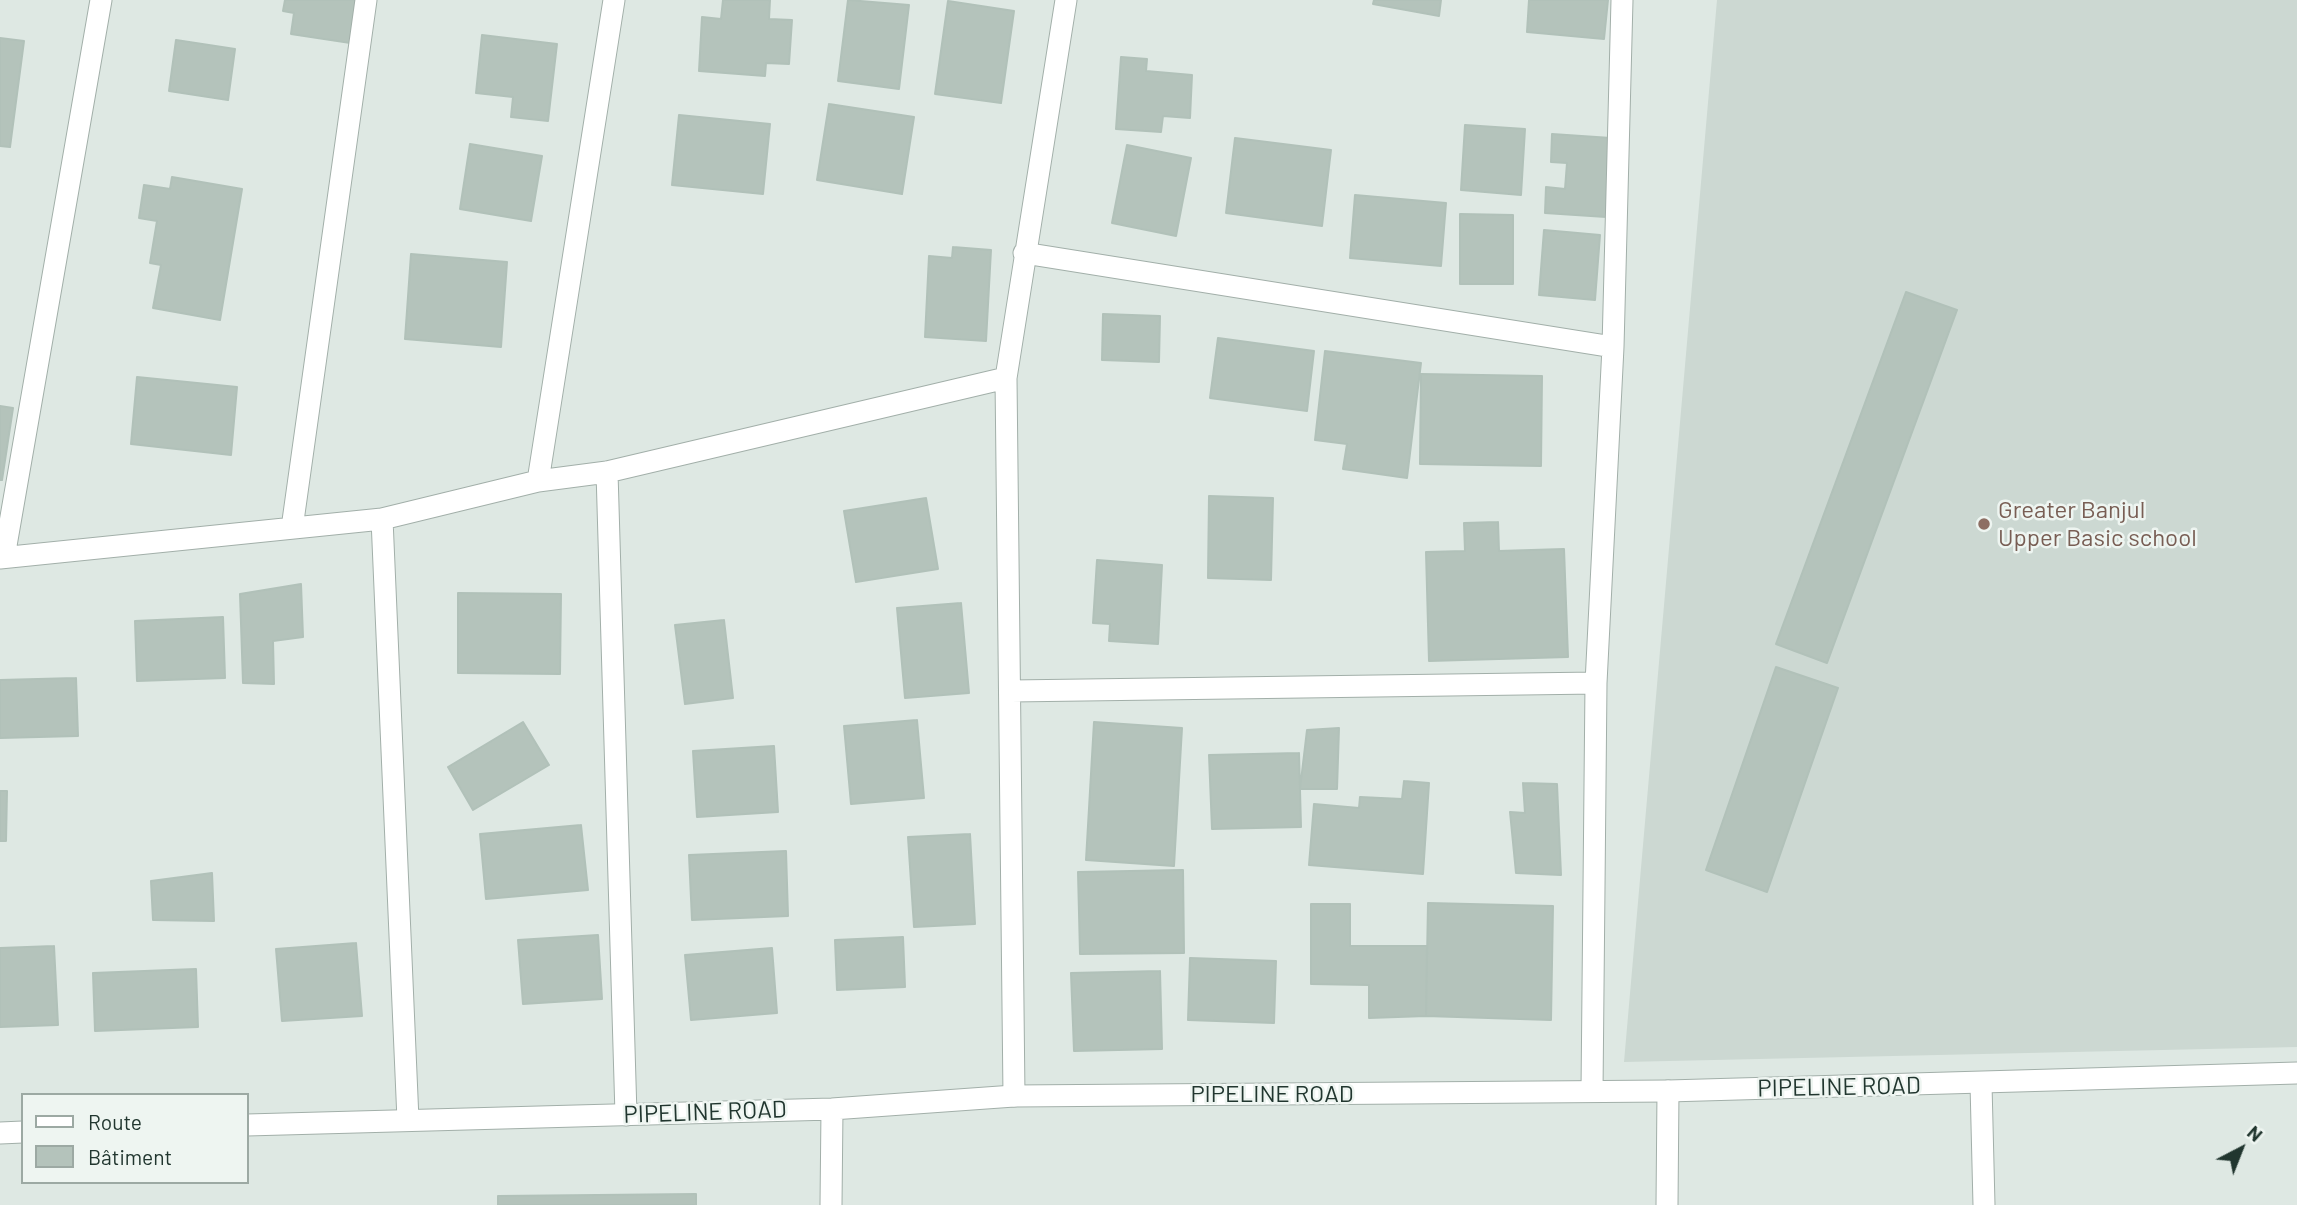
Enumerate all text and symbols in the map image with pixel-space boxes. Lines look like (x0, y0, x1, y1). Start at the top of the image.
place label: Greater Banjul Upper Basic school (1998, 496, 2197, 552)
marker: Greater Banjul Upper Basic school (1976, 516, 1992, 532)
street label: PIPELINE ROAD (1757, 1071, 1921, 1103)
street label: PIPELINE ROAD (1190, 1080, 1354, 1108)
legend (21, 1093, 248, 1184)
street label: PIPELINE ROAD (623, 1095, 787, 1129)
text: Route (88, 1109, 142, 1134)
north arrow (2206, 1114, 2276, 1184)
text: N (2243, 1120, 2268, 1146)
text: Bâtiment (88, 1144, 172, 1169)

